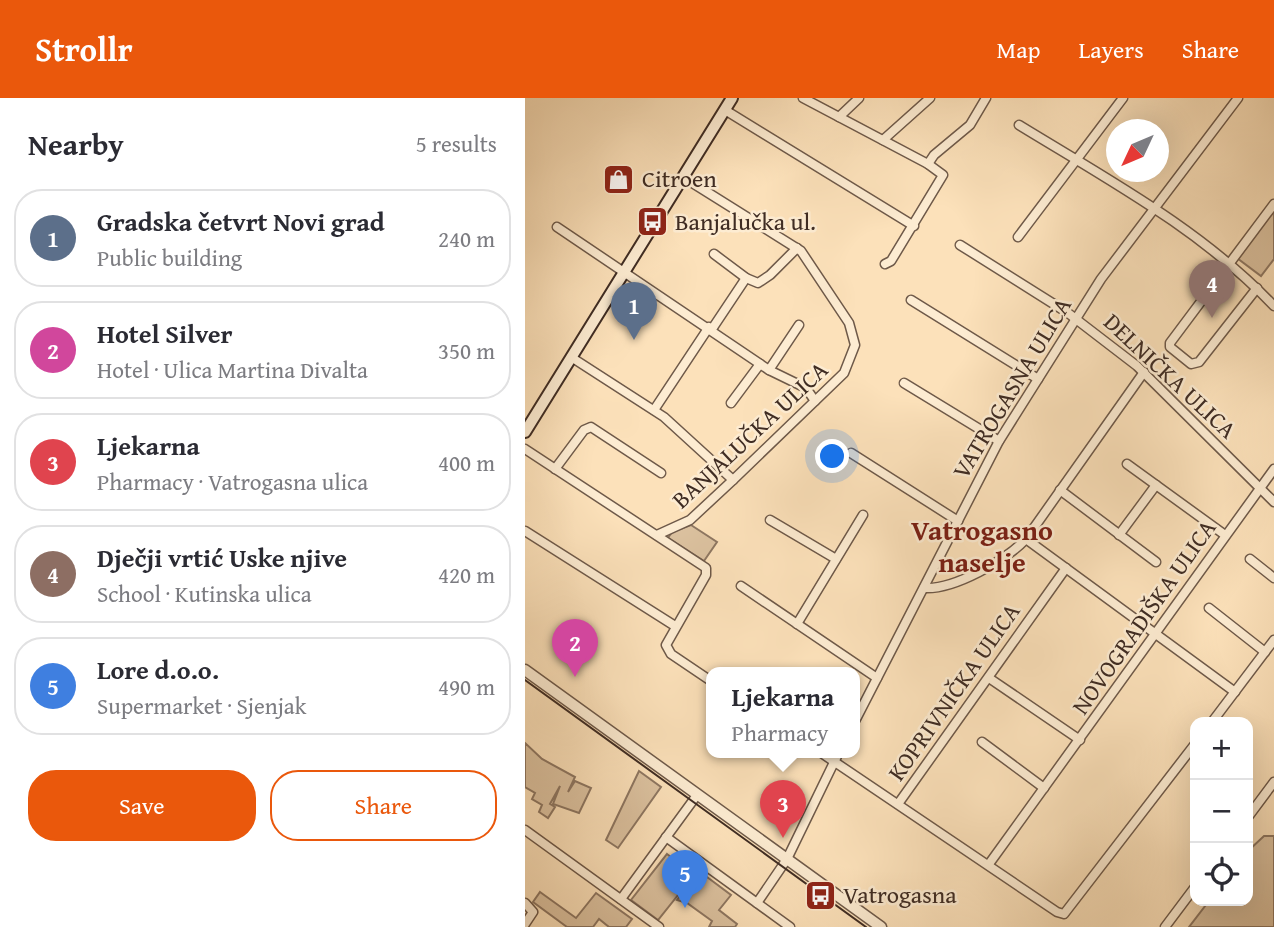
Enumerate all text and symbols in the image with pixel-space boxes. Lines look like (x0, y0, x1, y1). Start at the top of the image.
text: Strollr (35, 25, 133, 73)
text: Map (997, 32, 1040, 67)
text: Layers (1078, 32, 1144, 67)
text: Share (1182, 32, 1239, 67)
north arrow (1106, 119, 1169, 182)
text: Nearby (28, 122, 124, 166)
text: 5 results (416, 127, 497, 160)
place label: Citroen (642, 161, 717, 196)
shop icon: Citroen (602, 162, 636, 196)
text: Gradska četvrt Novi grad (97, 202, 385, 241)
place label: Banjalučka ul. (675, 204, 816, 239)
bus stop icon: Banjalučka ul. (635, 205, 669, 239)
text: 1 (47, 222, 59, 255)
text: 240 m (438, 222, 495, 255)
text: Public building (97, 241, 242, 274)
pin: 4 (1189, 260, 1235, 318)
pin: 1 (611, 282, 657, 340)
street label: VATROGASNA ULICA (943, 290, 1080, 485)
street label: DELNIČKA ULICA (1096, 305, 1245, 447)
text: Hotel Silver (97, 314, 232, 353)
text: 2 (47, 334, 59, 367)
text: 350 m (438, 334, 495, 367)
text: Hotel · Ulica Martina Divalta (97, 353, 368, 386)
street label: BANJALUČKA ULICA (664, 353, 836, 516)
text: Ljekarna (97, 426, 200, 465)
your location (815, 439, 849, 473)
text: 3 (47, 446, 59, 479)
text: 400 m (438, 446, 495, 479)
text: Pharmacy · Vatrogasna ulica (97, 465, 368, 498)
district label: Vatrogasno naselje (911, 509, 1053, 582)
street label: NOVOGRADIŠKA ULICA (1063, 512, 1224, 721)
text: Dječji vrtić Uske njive (97, 538, 347, 577)
text: 4 (47, 558, 59, 591)
text: 420 m (438, 558, 495, 591)
text: School · Kutinska ulica (97, 577, 312, 610)
street label: KOPRIVNIČKA ULICA (879, 595, 1028, 788)
pin: 2 (552, 619, 598, 677)
text: Lore d.o.o. (97, 650, 219, 689)
popup (706, 667, 860, 758)
text: 5 (47, 670, 59, 703)
text: 490 m (438, 670, 495, 703)
text: Ljekarna (732, 677, 834, 716)
text: Supermarket · Sjenjak (97, 689, 306, 722)
text: Pharmacy (732, 716, 829, 749)
map controls (1190, 717, 1253, 906)
button: + (1190, 717, 1253, 780)
button: Save (28, 770, 256, 841)
button: Share (270, 770, 497, 841)
pin: 3 (760, 780, 806, 838)
button: − (1190, 780, 1253, 843)
button: locate (1190, 843, 1253, 906)
pin: 5 (662, 850, 708, 908)
place label: Vatrogasna (843, 877, 957, 912)
bus stop icon: Vatrogasna (803, 878, 837, 912)

